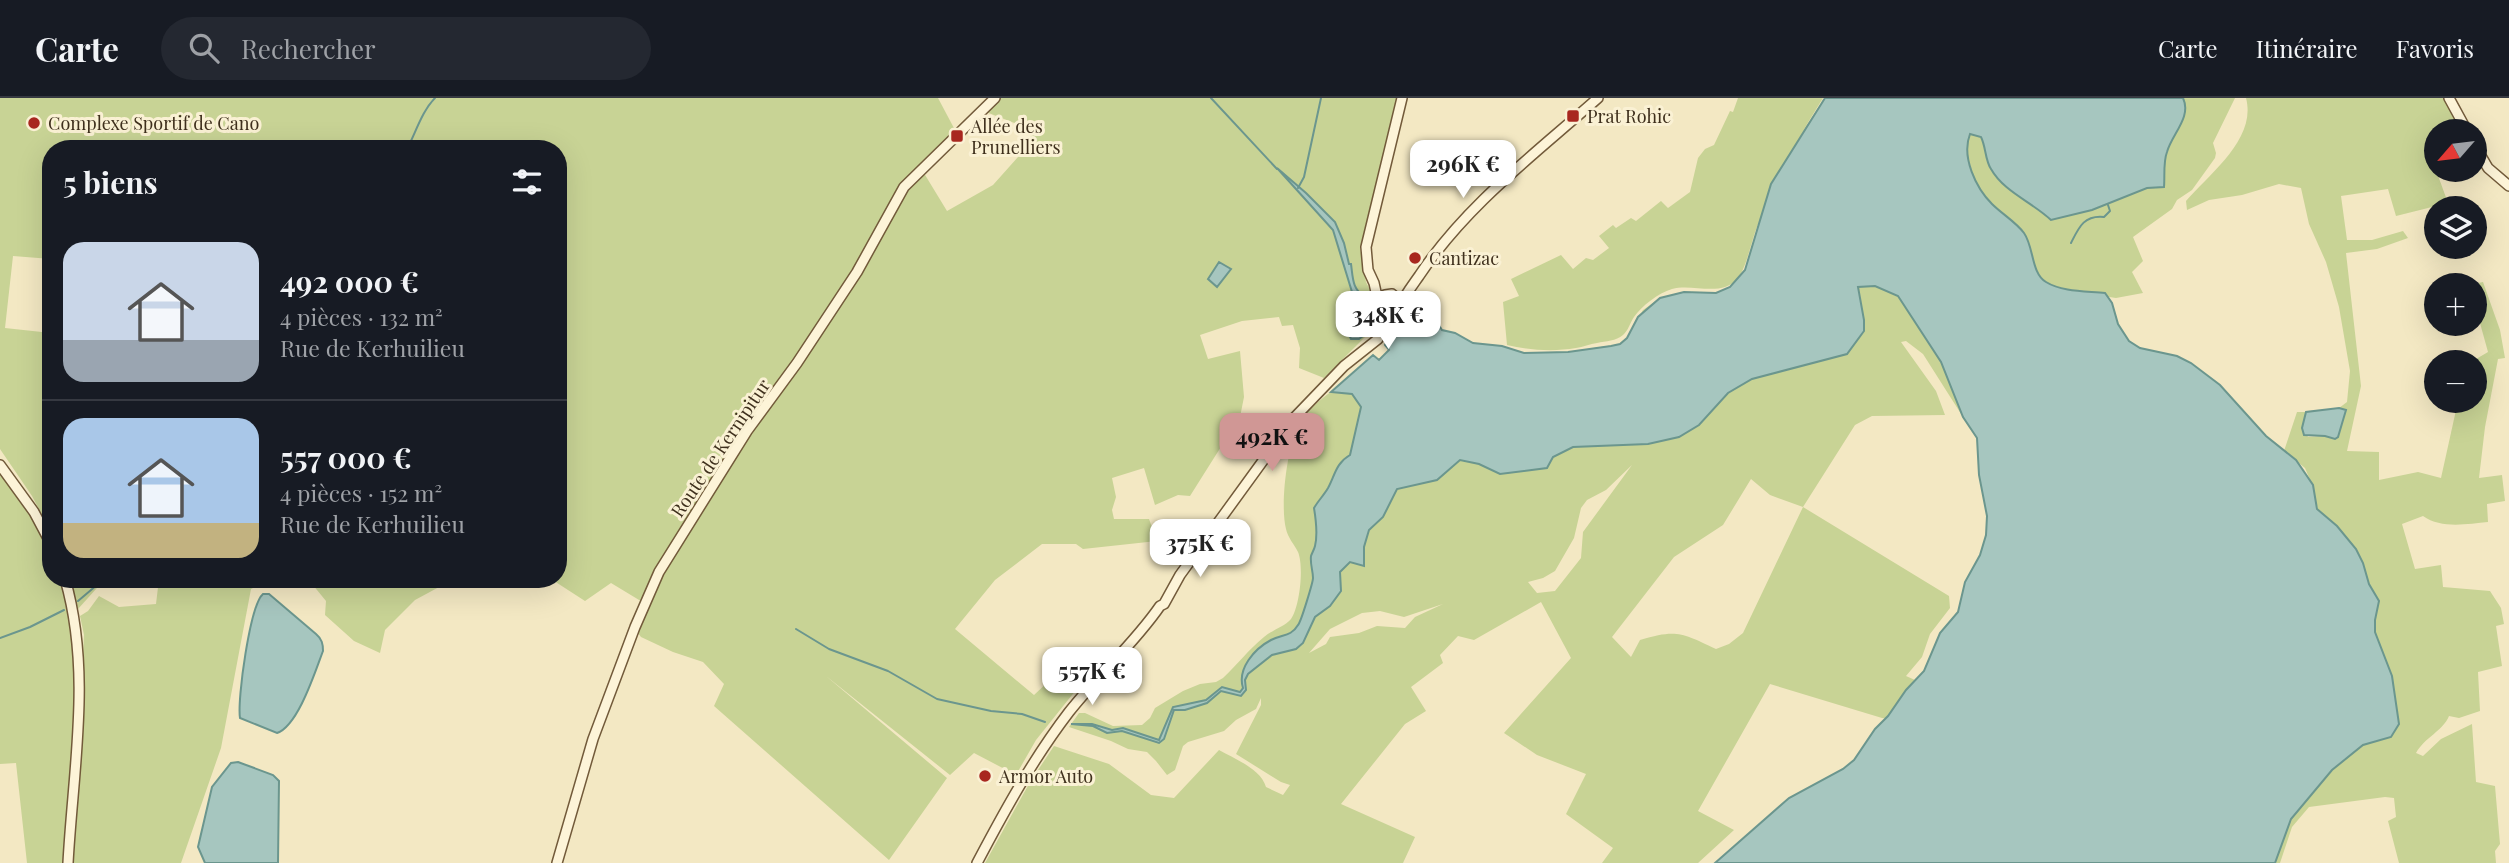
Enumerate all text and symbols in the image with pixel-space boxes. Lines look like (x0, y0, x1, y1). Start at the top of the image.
search box (161, 17, 651, 80)
text: Carte (35, 26, 119, 70)
icon: search (185, 29, 223, 67)
text: Rechercher (241, 31, 376, 66)
text: Carte (2158, 32, 2218, 64)
text: Itinéraire (2256, 32, 2358, 64)
text: Favoris (2396, 32, 2474, 64)
place label: Prat Rohic (1587, 104, 1671, 128)
marker: Prat Rohic (1565, 108, 1581, 124)
place label: Complexe Sportif de Cano (48, 111, 259, 135)
place label: Allée des Prunelliers (970, 114, 1061, 159)
marker: Complexe Sportif de Cano (26, 115, 42, 131)
north arrow (2424, 119, 2487, 182)
map controls (2424, 119, 2487, 413)
marker: Allée des Prunelliers (949, 128, 965, 144)
pin: 296K € (1406, 140, 1520, 200)
text: 296K € (1426, 147, 1500, 178)
text: 5 biens (63, 162, 158, 202)
icon: filters (508, 163, 546, 201)
button: layers (2424, 196, 2487, 259)
place label: Cantizac (1429, 246, 1499, 270)
marker: Cantizac (1407, 250, 1423, 266)
text: 492 000 € (280, 261, 419, 301)
icon: home (119, 270, 203, 354)
button: + (2424, 273, 2487, 336)
pin: 348K € (1331, 292, 1445, 351)
text: 348K € (1352, 298, 1424, 329)
text: 4 pièces · 132 m² (280, 301, 443, 332)
text: Rue de Kerhuilieu (280, 332, 465, 363)
button: − (2424, 350, 2487, 413)
street label: Route de Kernipitur (665, 374, 775, 522)
pin: 492K € (1215, 414, 1329, 473)
text: 492K € (1235, 420, 1309, 451)
text: 557 000 € (280, 437, 412, 477)
icon: home (119, 446, 203, 530)
text: 4 pièces · 152 m² (280, 477, 442, 508)
text: Rue de Kerhuilieu (280, 508, 465, 539)
pin: 375K € (1143, 519, 1257, 579)
text: 375K € (1166, 526, 1234, 557)
pin: 557K € (1035, 648, 1149, 707)
text: 557K € (1058, 654, 1126, 685)
place label: Armor Auto (998, 764, 1093, 788)
marker: Armor Auto (977, 768, 993, 784)

